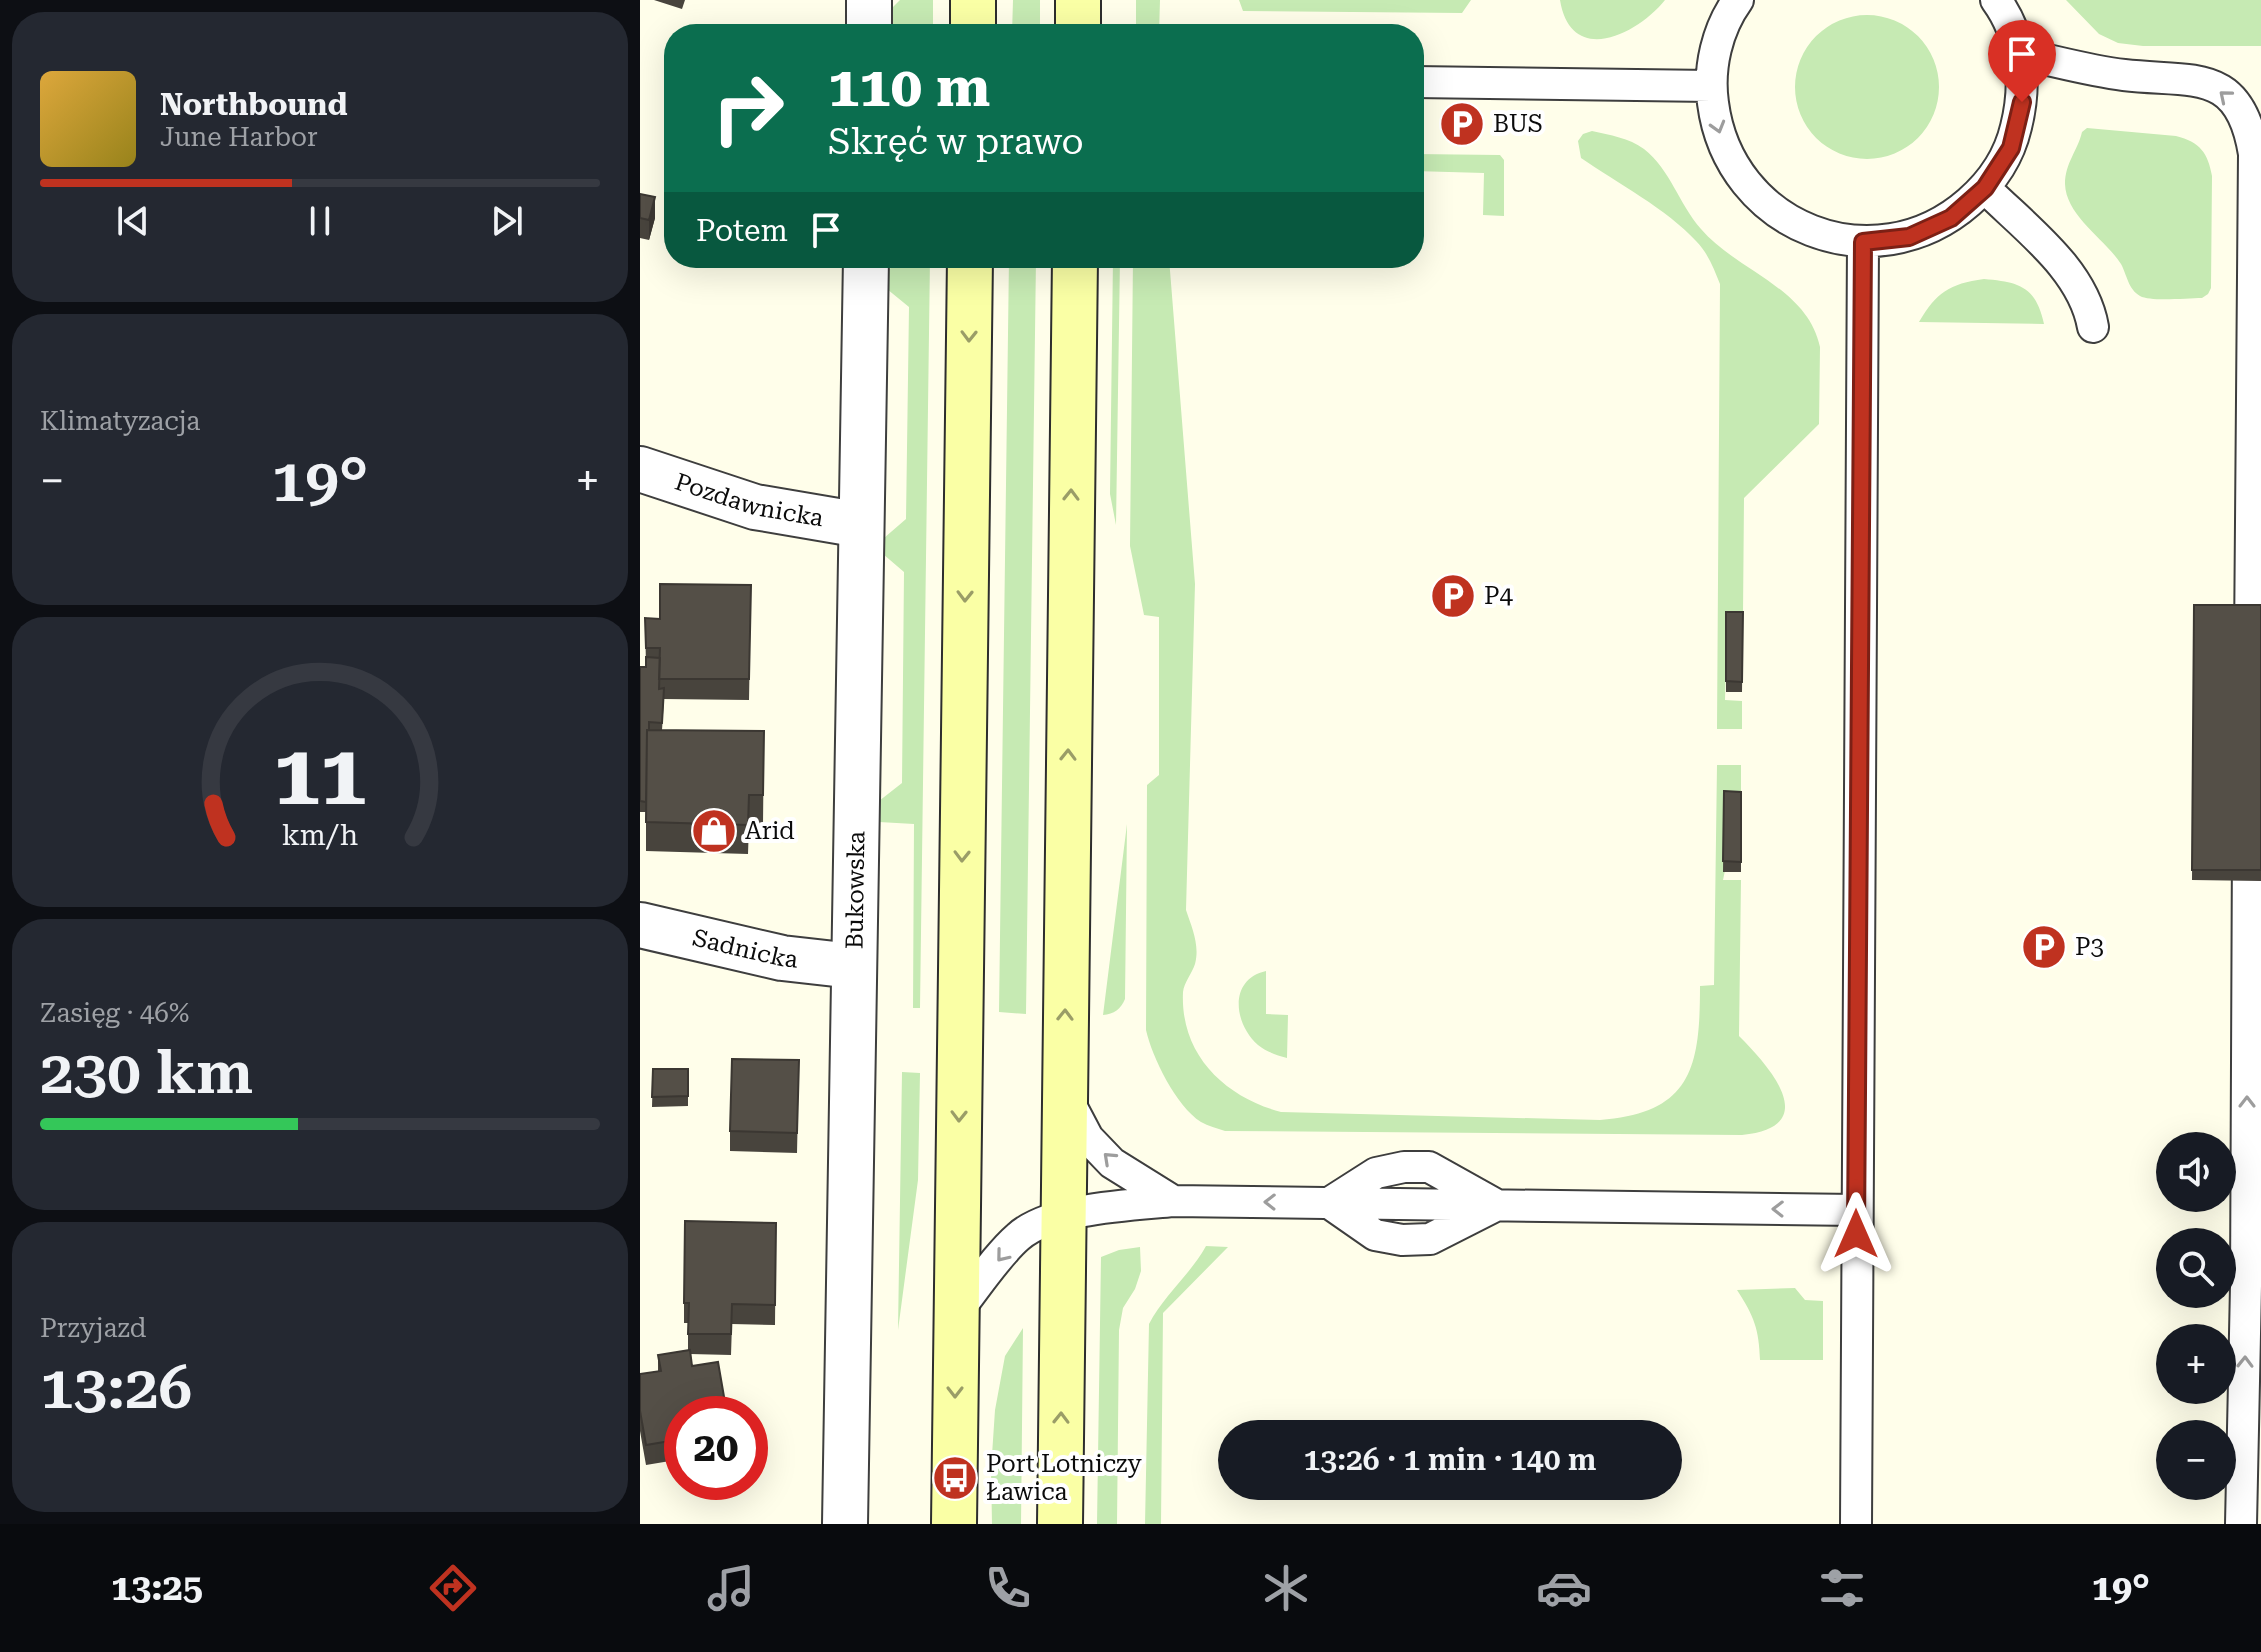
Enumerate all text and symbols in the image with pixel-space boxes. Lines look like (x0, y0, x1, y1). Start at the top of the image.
pin (1988, 20, 2056, 102)
icon: arrive (2000, 32, 2044, 76)
text: 110 m (828, 54, 990, 120)
icon: right (696, 56, 800, 160)
text: Northbound (160, 87, 348, 122)
one-way arrow (2219, 91, 2234, 105)
parking icon: BUS (1438, 100, 1486, 148)
place label: BUS (1493, 110, 1543, 138)
one-way arrow (1709, 120, 1725, 134)
text: Skręć w prawo (828, 121, 1084, 163)
text: June Harbor (160, 122, 318, 152)
icon: previous (111, 199, 155, 243)
icon: pause (298, 199, 342, 243)
icon: next (485, 199, 529, 243)
icon: arrive (804, 208, 848, 252)
text: Potem (696, 213, 788, 248)
one-way arrow (960, 330, 978, 343)
text: Klimatyzacja (40, 406, 200, 436)
text: 19° (272, 445, 368, 516)
text: − (40, 455, 65, 507)
text: + (575, 455, 600, 507)
street label: Pozdawnicka (671, 468, 826, 532)
one-way arrow (1063, 488, 1080, 501)
parking icon: P4 (1429, 572, 1477, 620)
place label: P4 (1484, 582, 1514, 610)
one-way arrow (957, 590, 974, 603)
text: 11 (273, 727, 367, 824)
one-way arrow (1059, 748, 1077, 761)
shop icon: Arid (690, 807, 738, 855)
place label: Arid (745, 817, 795, 845)
text: km/h (282, 818, 358, 852)
street label: Bukowska (841, 831, 870, 949)
one-way arrow (953, 850, 970, 863)
parking icon: P3 (2020, 923, 2068, 971)
street label: Sadnicka (690, 924, 799, 974)
place label: P3 (2075, 933, 2104, 961)
text: Zasięg · 46% (40, 998, 189, 1028)
one-way arrow (1056, 1008, 1074, 1021)
text: 230 km (40, 1037, 253, 1108)
one-way arrow (2238, 1095, 2256, 1108)
one-way arrow (950, 1110, 967, 1123)
map controls (2156, 1132, 2236, 1500)
button: sound (2156, 1132, 2236, 1212)
one-way arrow (1104, 1152, 1118, 1167)
position arrow (1814, 1192, 1898, 1276)
one-way arrow (1263, 1193, 1276, 1211)
one-way arrow (1771, 1200, 1784, 1218)
button: search (2156, 1228, 2236, 1308)
one-way arrow (998, 1247, 1012, 1262)
text: Przyjazd (40, 1313, 146, 1343)
button: + (2156, 1324, 2236, 1404)
text: 13:26 (40, 1352, 192, 1423)
one-way arrow (2236, 1355, 2253, 1368)
one-way arrow (946, 1386, 964, 1399)
speed limit sign: 20 (664, 1396, 768, 1500)
one-way arrow (1052, 1411, 1070, 1424)
button: − (2156, 1420, 2236, 1500)
text: 13:26 · 1 min · 140 m (1304, 1442, 1596, 1477)
place label: Port Lotniczy Ławica (986, 1450, 1143, 1506)
bus stop icon: Port Lotniczy Ławica (931, 1454, 979, 1502)
icon: directions (425, 1560, 481, 1616)
icon: music (703, 1560, 759, 1616)
icon: phone (980, 1560, 1036, 1616)
icon: climate (1258, 1560, 1314, 1616)
icon: car (1536, 1560, 1592, 1616)
icon: filters (1814, 1560, 1870, 1616)
text: 13:25 (111, 1567, 203, 1609)
text: 19° (2092, 1567, 2150, 1609)

